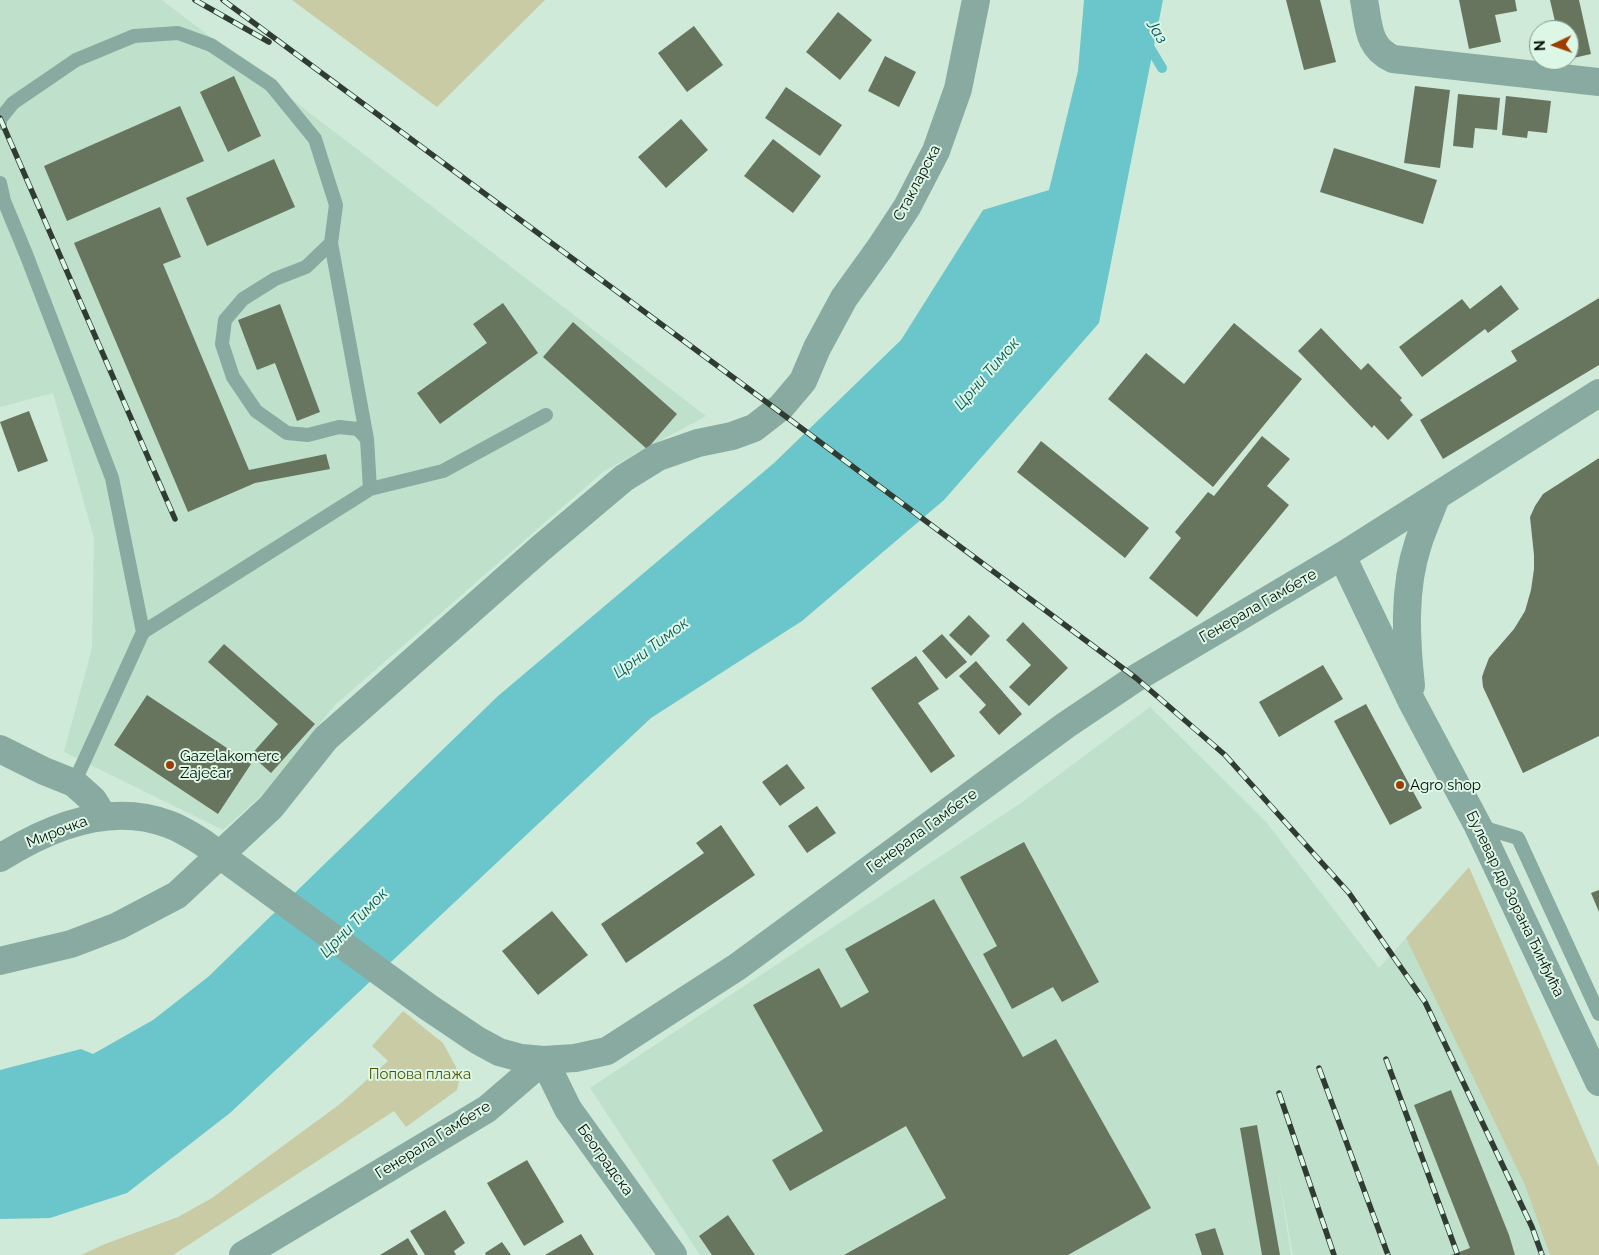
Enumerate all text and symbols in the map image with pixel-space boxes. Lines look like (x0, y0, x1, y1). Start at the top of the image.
water label: Јаз (1142, 16, 1172, 48)
north arrow (1529, 20, 1579, 70)
text: N (1532, 40, 1548, 51)
street label: Стакларска (889, 142, 945, 224)
water label: Црни Тимок (950, 334, 1024, 414)
street label: Генерала Гамбете (1196, 565, 1320, 647)
water label: Црни Тимок (610, 613, 692, 683)
place label: Gazelakomerc Zaječar (180, 747, 280, 782)
marker: Gazelakomerc Zaječar (164, 759, 176, 771)
place label: Agro shop (1410, 776, 1481, 794)
marker: Agro shop (1394, 779, 1406, 791)
street label: Генерала Гамбете (863, 785, 981, 877)
street label: Булевар др Зорана Ђинђића (1462, 808, 1568, 1000)
street label: Мирочка (24, 812, 90, 852)
water label: Црни Тимок (316, 884, 392, 962)
park label: Попова плажа (369, 1065, 471, 1083)
street label: Генерала Гамбете (372, 1097, 494, 1183)
street label: Београдска (573, 1121, 637, 1199)

